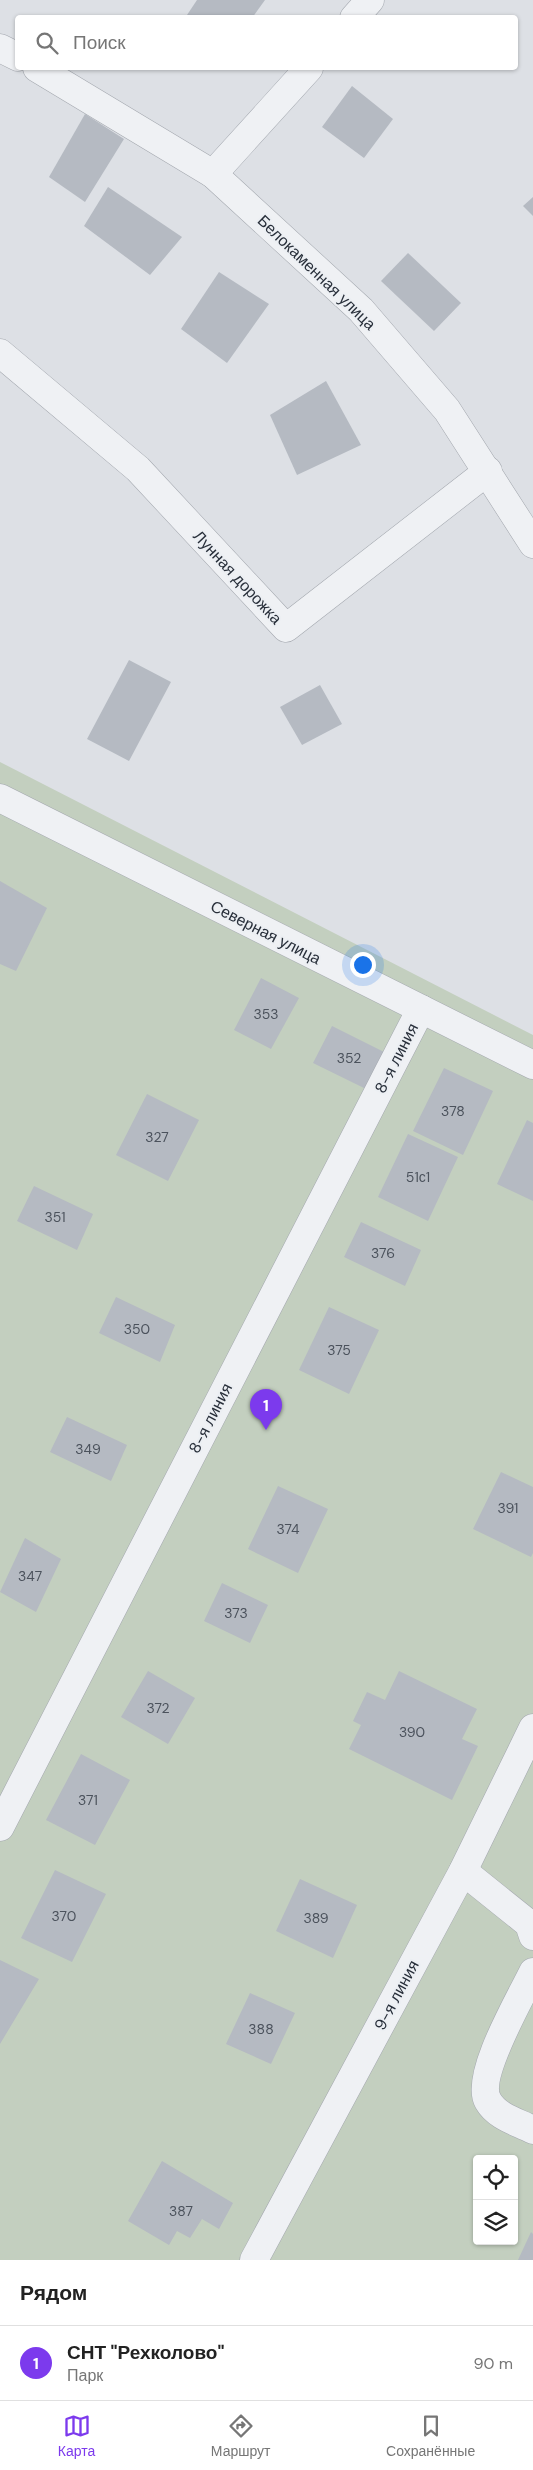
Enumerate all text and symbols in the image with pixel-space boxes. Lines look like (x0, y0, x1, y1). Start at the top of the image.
search box (15, 15, 518, 70)
icon: search (33, 29, 61, 57)
text: Поиск (73, 30, 126, 55)
street label: Белокаменная улица (253, 210, 380, 334)
street label: Лунная дорожка (189, 526, 287, 629)
street label: Северная улица (207, 896, 325, 969)
your location (350, 952, 376, 978)
house number: 353 (253, 1005, 279, 1023)
street label: 8-я линия (370, 1020, 423, 1097)
house number: 352 (337, 1049, 361, 1067)
house number: 378 (441, 1102, 465, 1120)
house number: 327 (145, 1128, 169, 1146)
house number: 51с1 (406, 1168, 430, 1186)
house number: 351 (44, 1208, 66, 1226)
house number: 376 (371, 1244, 395, 1262)
house number: 350 (124, 1320, 150, 1338)
house number: 375 (327, 1341, 351, 1359)
street label: 8-я линия (184, 1380, 237, 1457)
pin: 1 (250, 1389, 282, 1430)
house number: 349 (75, 1440, 101, 1458)
house number: 391 (498, 1499, 518, 1517)
house number: 374 (276, 1520, 300, 1538)
house number: 347 (18, 1567, 42, 1585)
house number: 373 (224, 1604, 248, 1622)
house number: 372 (146, 1699, 170, 1717)
house number: 390 (399, 1723, 425, 1741)
house number: 371 (78, 1791, 98, 1809)
house number: 370 (52, 1907, 76, 1925)
house number: 389 (303, 1909, 329, 1927)
street label: 9-я линия (369, 1957, 424, 2034)
house number: 388 (248, 2020, 274, 2038)
map controls (473, 2155, 518, 2245)
button: locate (473, 2155, 518, 2200)
button: layers (473, 2200, 518, 2245)
house number: 387 (169, 2202, 193, 2220)
text: Рядом (20, 2279, 87, 2307)
text: СНТ "Рехколово" (67, 2340, 224, 2365)
text: 1 (33, 2353, 39, 2374)
text: 90 m (473, 2353, 513, 2374)
text: Парк (67, 2365, 103, 2386)
tab: Карта (58, 2412, 95, 2460)
tab: Маршрут (211, 2412, 270, 2460)
tab: Сохранённые (386, 2412, 475, 2460)

